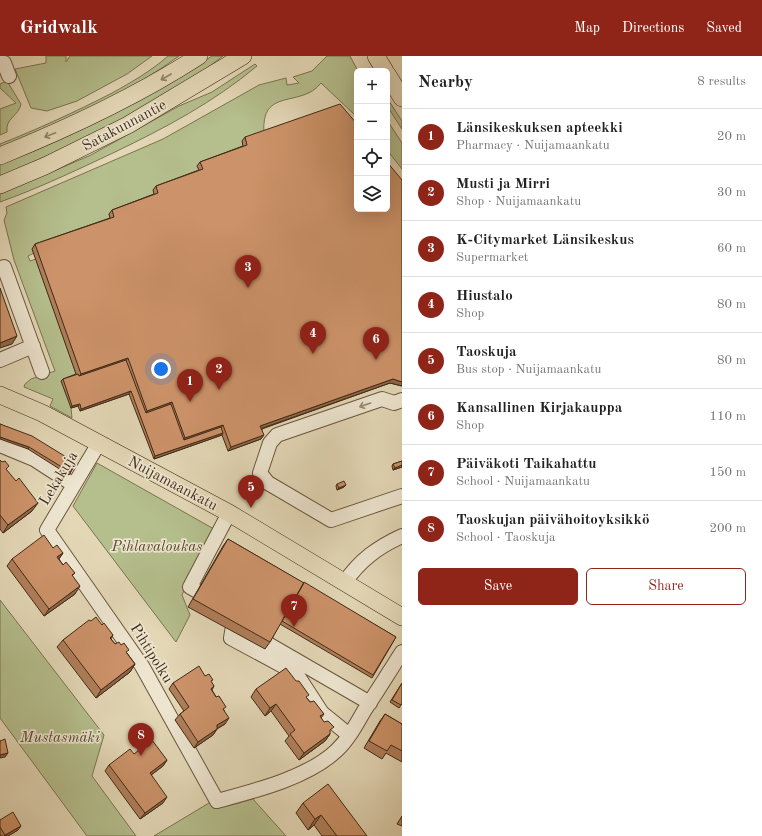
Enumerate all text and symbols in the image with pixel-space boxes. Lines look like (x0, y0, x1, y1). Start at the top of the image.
text: Gridwalk (20, 19, 98, 38)
text: Map (574, 21, 600, 35)
text: Directions (622, 21, 684, 35)
text: Saved (706, 21, 742, 35)
map controls (354, 68, 390, 212)
button: + (354, 68, 390, 104)
one-way arrow (160, 73, 172, 81)
text: Nearby (418, 74, 473, 91)
text: 8 results (697, 75, 746, 88)
street label: Satakunnantie (80, 98, 169, 155)
button: − (354, 104, 390, 140)
text: Länsikeskuksen apteekki (456, 121, 623, 136)
text: 1 (427, 130, 435, 143)
text: 20 m (717, 130, 746, 143)
one-way arrow (44, 132, 56, 140)
text: Pharmacy · Nuijamaankatu (456, 139, 610, 152)
button: locate (354, 140, 390, 176)
button: layers (354, 176, 390, 212)
text: Musti ja Mirri (456, 177, 550, 192)
text: 2 (427, 186, 435, 199)
text: 30 m (717, 186, 746, 199)
text: Shop · Nuijamaankatu (456, 195, 581, 208)
text: K-Citymarket Länsikeskus (456, 233, 634, 248)
text: 3 (427, 242, 435, 255)
text: 60 m (717, 242, 746, 255)
text: Supermarket (456, 251, 528, 264)
pin: 3 (235, 255, 261, 288)
text: Hiustalo (456, 289, 513, 304)
text: 4 (427, 298, 435, 311)
text: 80 m (717, 298, 746, 311)
text: Shop (456, 307, 484, 320)
pin: 4 (300, 321, 326, 354)
pin: 6 (363, 327, 389, 360)
text: Taoskuja (456, 345, 517, 360)
text: 5 (427, 354, 435, 367)
text: 80 m (717, 354, 746, 367)
pin: 2 (206, 357, 232, 390)
your location (151, 359, 171, 379)
text: Bus stop · Nuijamaankatu (456, 363, 601, 376)
pin: 1 (177, 369, 203, 402)
one-way arrow (360, 401, 372, 409)
text: Kansallinen Kirjakauppa (456, 401, 622, 416)
text: 6 (427, 410, 435, 423)
text: 110 m (709, 410, 746, 423)
text: Shop (456, 419, 484, 432)
street label: Lekakuja (37, 449, 82, 508)
street label: Nuijamaankatu (125, 454, 220, 514)
text: Päiväkoti Taikahattu (456, 457, 597, 472)
text: 7 (427, 466, 435, 479)
text: 150 m (709, 466, 746, 479)
pin: 5 (238, 475, 264, 508)
text: School · Nuijamaankatu (456, 475, 590, 488)
text: Taoskujan päivähoitoyksikkö (456, 513, 649, 528)
text: 8 (427, 522, 435, 535)
text: 200 m (709, 522, 746, 535)
text: School · Taoskuja (456, 531, 556, 544)
park label: Pihlavaloukas (110, 540, 203, 555)
button: Save (418, 568, 578, 605)
button: Share (586, 568, 746, 605)
pin: 7 (281, 594, 307, 627)
street label: Pihtipolku (127, 622, 175, 686)
pin: 8 (128, 723, 154, 756)
park label: Mustasmäki (19, 731, 100, 746)

